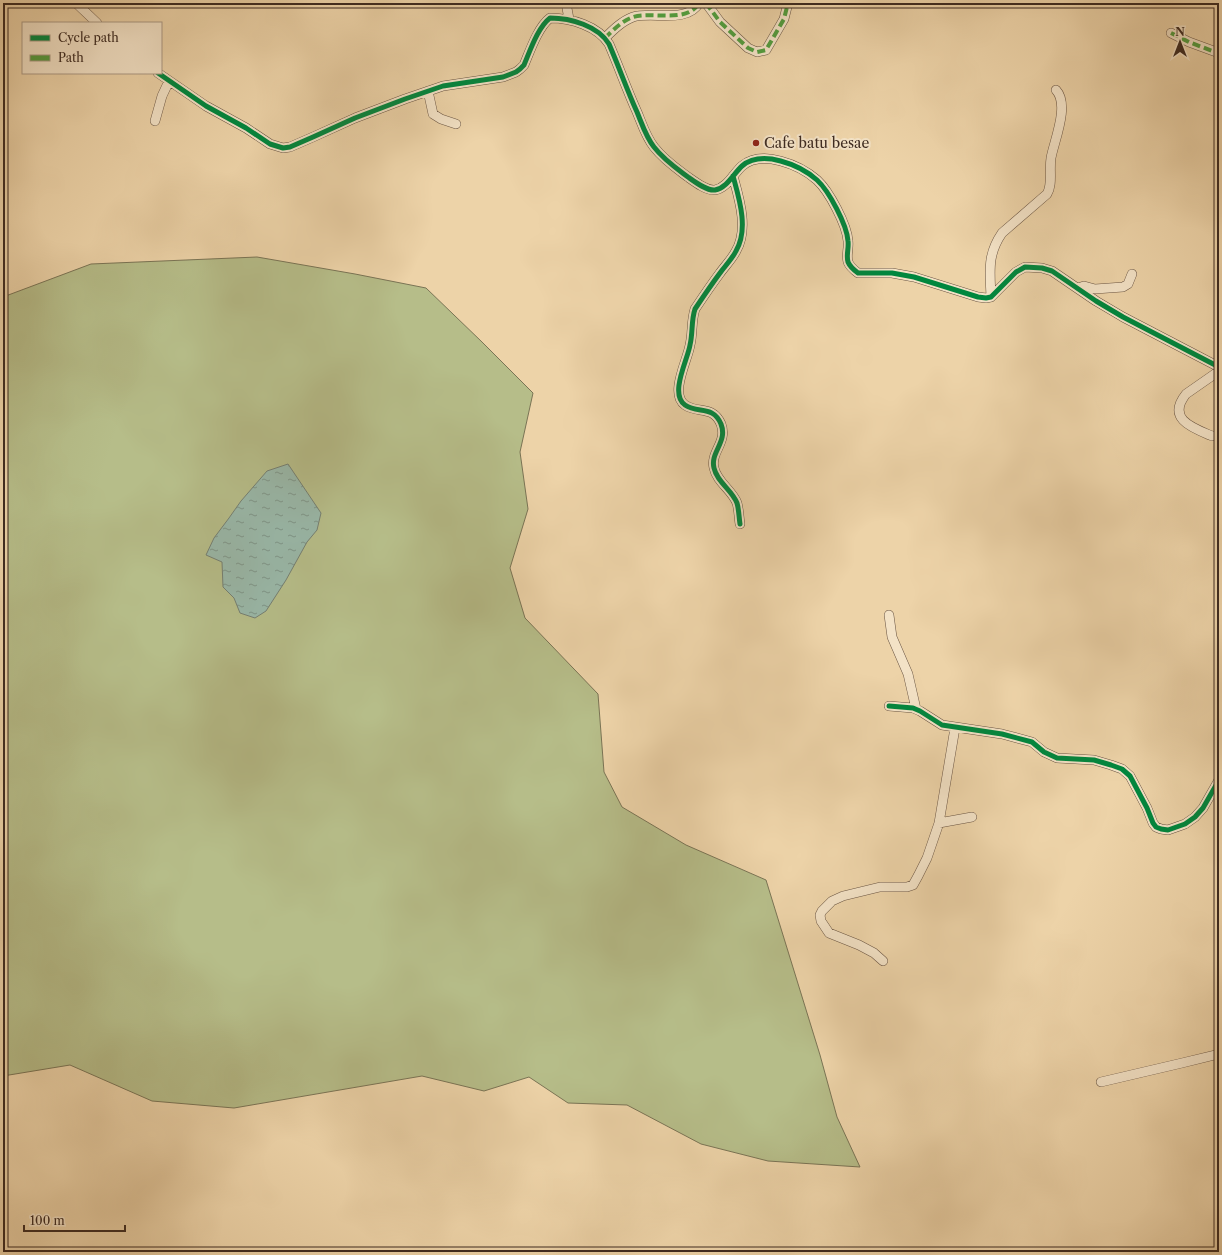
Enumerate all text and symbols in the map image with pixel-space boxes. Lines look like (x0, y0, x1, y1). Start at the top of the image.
legend (22, 22, 162, 74)
north arrow (1160, 22, 1200, 62)
text: N (1175, 25, 1185, 39)
text: Cycle path (58, 30, 119, 45)
text: Path (58, 50, 84, 65)
place label: Cafe batu besae (764, 134, 869, 152)
marker: Cafe batu besae (751, 138, 761, 148)
scale bar (24, 1207, 125, 1233)
text: 100 m (30, 1213, 65, 1228)

